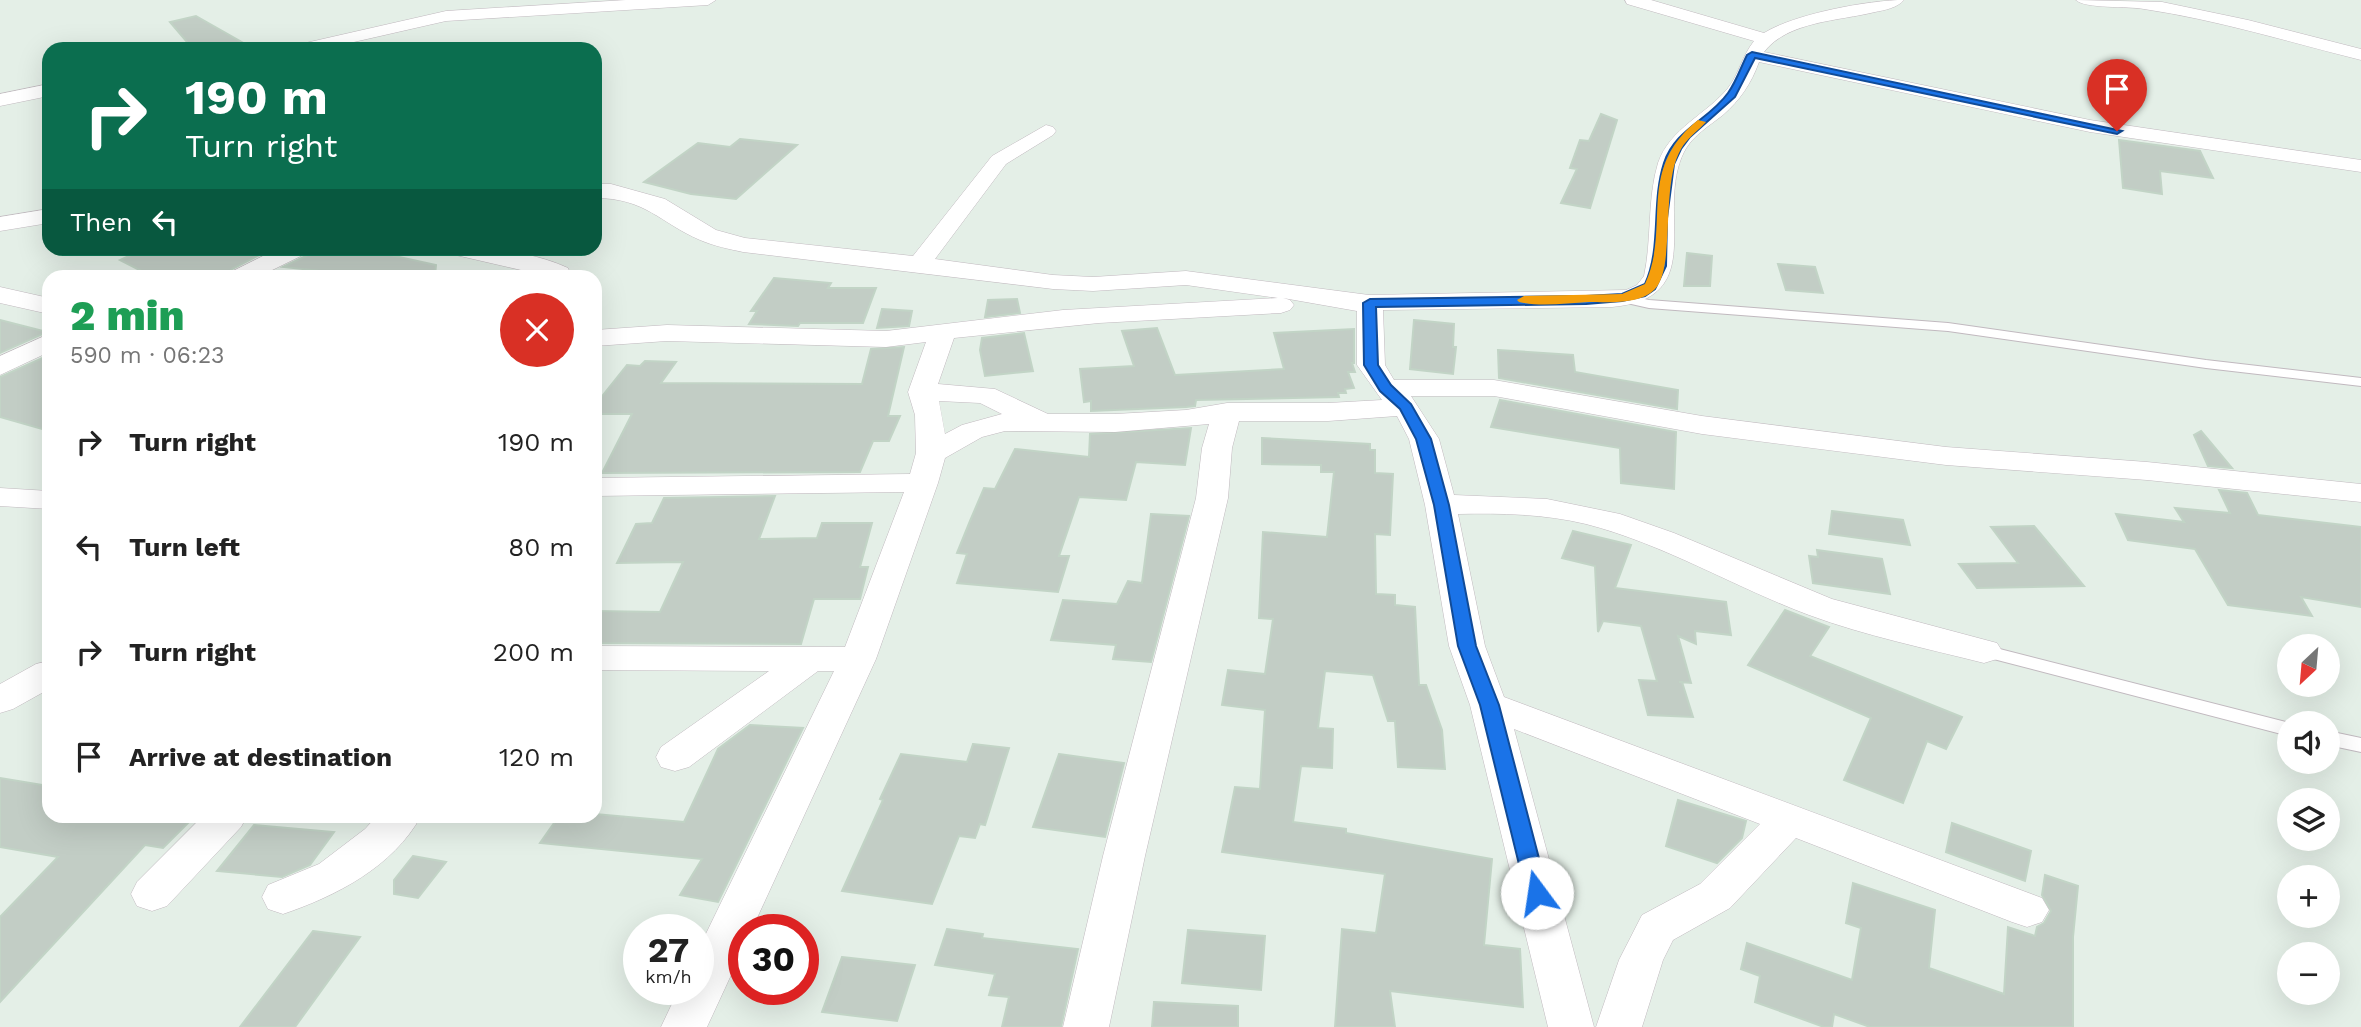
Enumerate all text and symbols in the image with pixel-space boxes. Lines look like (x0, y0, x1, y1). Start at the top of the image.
pin (2087, 59, 2147, 131)
text: 190 m (185, 68, 328, 126)
icon: right (70, 70, 161, 161)
icon: arrive (2098, 70, 2136, 108)
text: Turn right (185, 127, 337, 165)
icon: left (146, 203, 184, 241)
text: Then (70, 207, 132, 237)
text: 2 min (70, 291, 184, 340)
button: close (500, 293, 574, 367)
text: 590 m · 06:23 (70, 342, 224, 369)
icon: right (70, 423, 108, 461)
text: Turn right (129, 427, 256, 457)
text: 190 m (498, 427, 574, 457)
icon: left (70, 528, 108, 566)
text: Turn left (129, 532, 240, 562)
text: 80 m (508, 532, 574, 562)
icon: right (70, 633, 108, 671)
north arrow (2277, 634, 2340, 696)
map controls (2277, 634, 2340, 1005)
text: Turn right (129, 637, 256, 667)
text: 200 m (493, 637, 574, 667)
button: sound (2277, 711, 2340, 774)
icon: arrive (70, 738, 108, 776)
text: Arrive at destination (129, 742, 392, 772)
text: 120 m (499, 742, 574, 772)
button: layers (2277, 788, 2340, 851)
position arrow (1500, 856, 1574, 930)
button: + (2277, 865, 2340, 928)
speed limit sign: 30 (728, 914, 819, 1005)
text: 27 (648, 929, 689, 971)
button: − (2277, 942, 2340, 1005)
text: km/h (645, 966, 692, 987)

